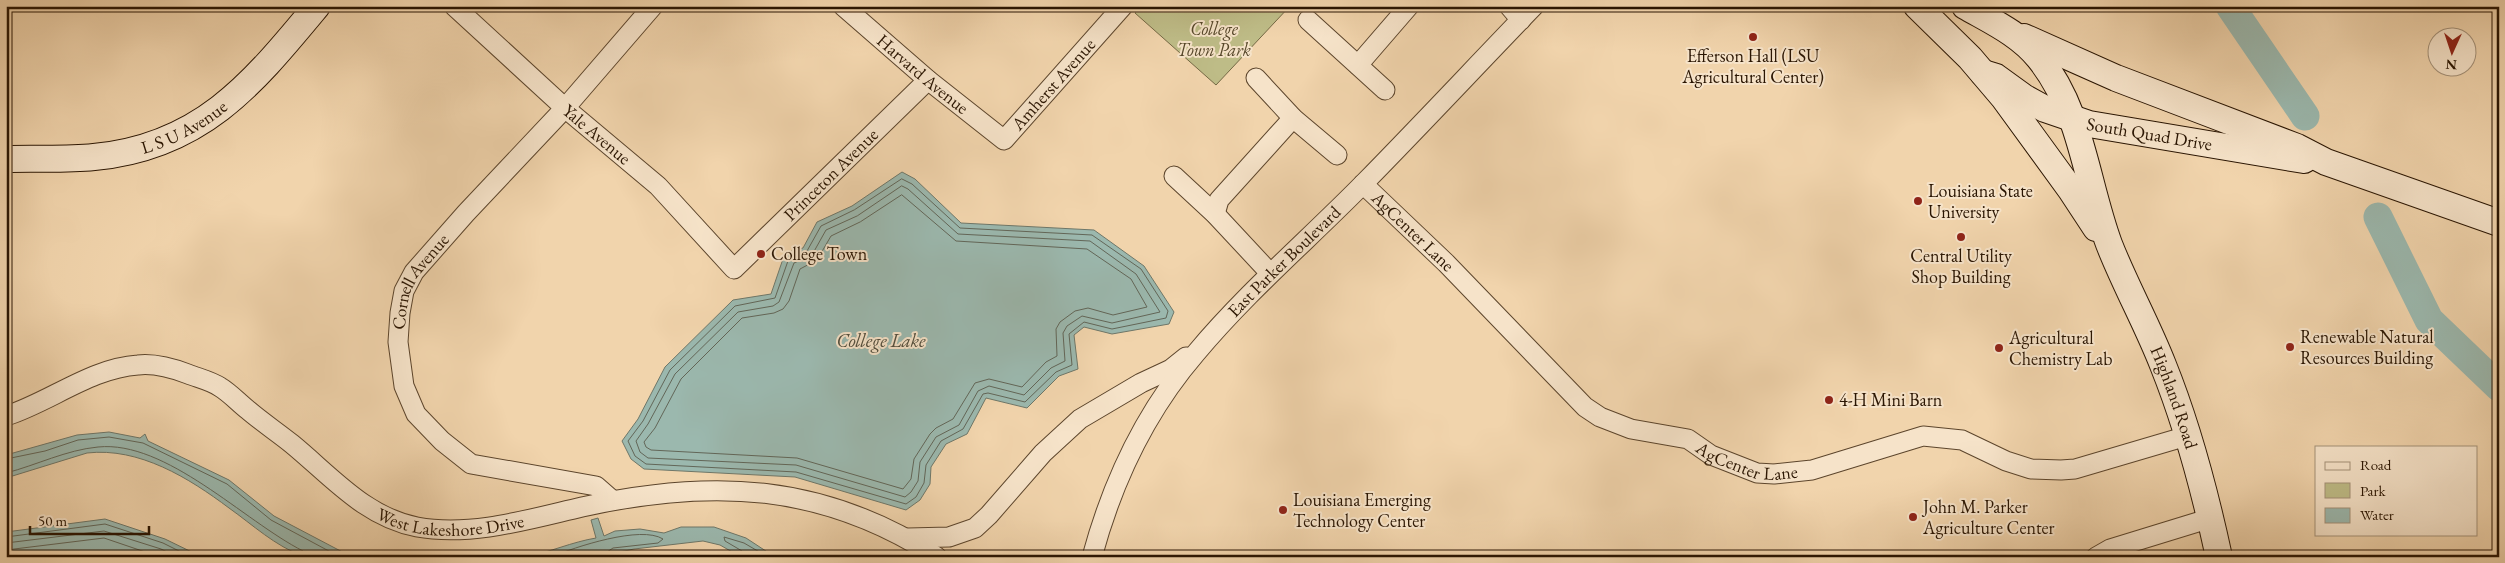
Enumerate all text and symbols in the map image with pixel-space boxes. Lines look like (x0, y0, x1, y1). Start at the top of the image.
park label: College Town Park (1177, 17, 1251, 61)
north arrow (2428, 28, 2478, 78)
street label: Harvard Avenue (872, 29, 974, 119)
marker: Efferson Hall (LSU Agricultural Center) (1747, 31, 1759, 43)
street label: Amherst Avenue (1005, 33, 1100, 136)
place label: Efferson Hall (LSU Agricultural Center) (1681, 44, 1824, 88)
text: N (2445, 56, 2457, 74)
street label: L S U Avenue (138, 95, 232, 159)
street label: Yale Avenue (558, 99, 636, 169)
street label: South Quad Drive (2085, 112, 2214, 155)
street label: Princeton Avenue (778, 123, 883, 225)
place label: Louisiana State University (1928, 179, 2033, 223)
street label: AgCenter Lane (1366, 186, 1460, 276)
marker: Louisiana State University (1912, 195, 1924, 207)
street label: East Parker Boulevard (1222, 200, 1346, 322)
street label: Cornell Avenue (387, 228, 454, 330)
marker: Central Utility Shop Building (1955, 231, 1967, 243)
place label: College Town (771, 242, 868, 265)
place label: Central Utility Shop Building (1910, 244, 2012, 288)
marker: College Town (755, 248, 767, 260)
place label: Renewable Natural Resources Building (2300, 325, 2434, 369)
place label: Agricultural Chemistry Lab (2008, 326, 2112, 370)
water label: College Lake (836, 328, 926, 353)
marker: Renewable Natural Resources Building (2284, 341, 2296, 353)
marker: Agricultural Chemistry Lab (1993, 342, 2005, 354)
street label: Highland Road (2145, 342, 2204, 452)
place label: 4-H Mini Barn (1839, 388, 1943, 411)
marker: 4-H Mini Barn (1823, 394, 1835, 406)
street label: AgCenter Lane (1691, 435, 1799, 485)
legend (2315, 446, 2478, 536)
text: Road (2360, 455, 2392, 474)
text: Park (2360, 481, 2387, 500)
place label: Louisiana Emerging Technology Center (1293, 488, 1431, 532)
place label: John M. Parker Agriculture Center (1921, 495, 2055, 539)
street label: West Lakeshore Drive (373, 502, 526, 541)
scale bar (30, 503, 149, 535)
marker: Louisiana Emerging Technology Center (1277, 504, 1289, 516)
text: Water (2360, 505, 2394, 524)
text: 50 m (38, 511, 67, 530)
marker: John M. Parker Agriculture Center (1907, 511, 1919, 523)

